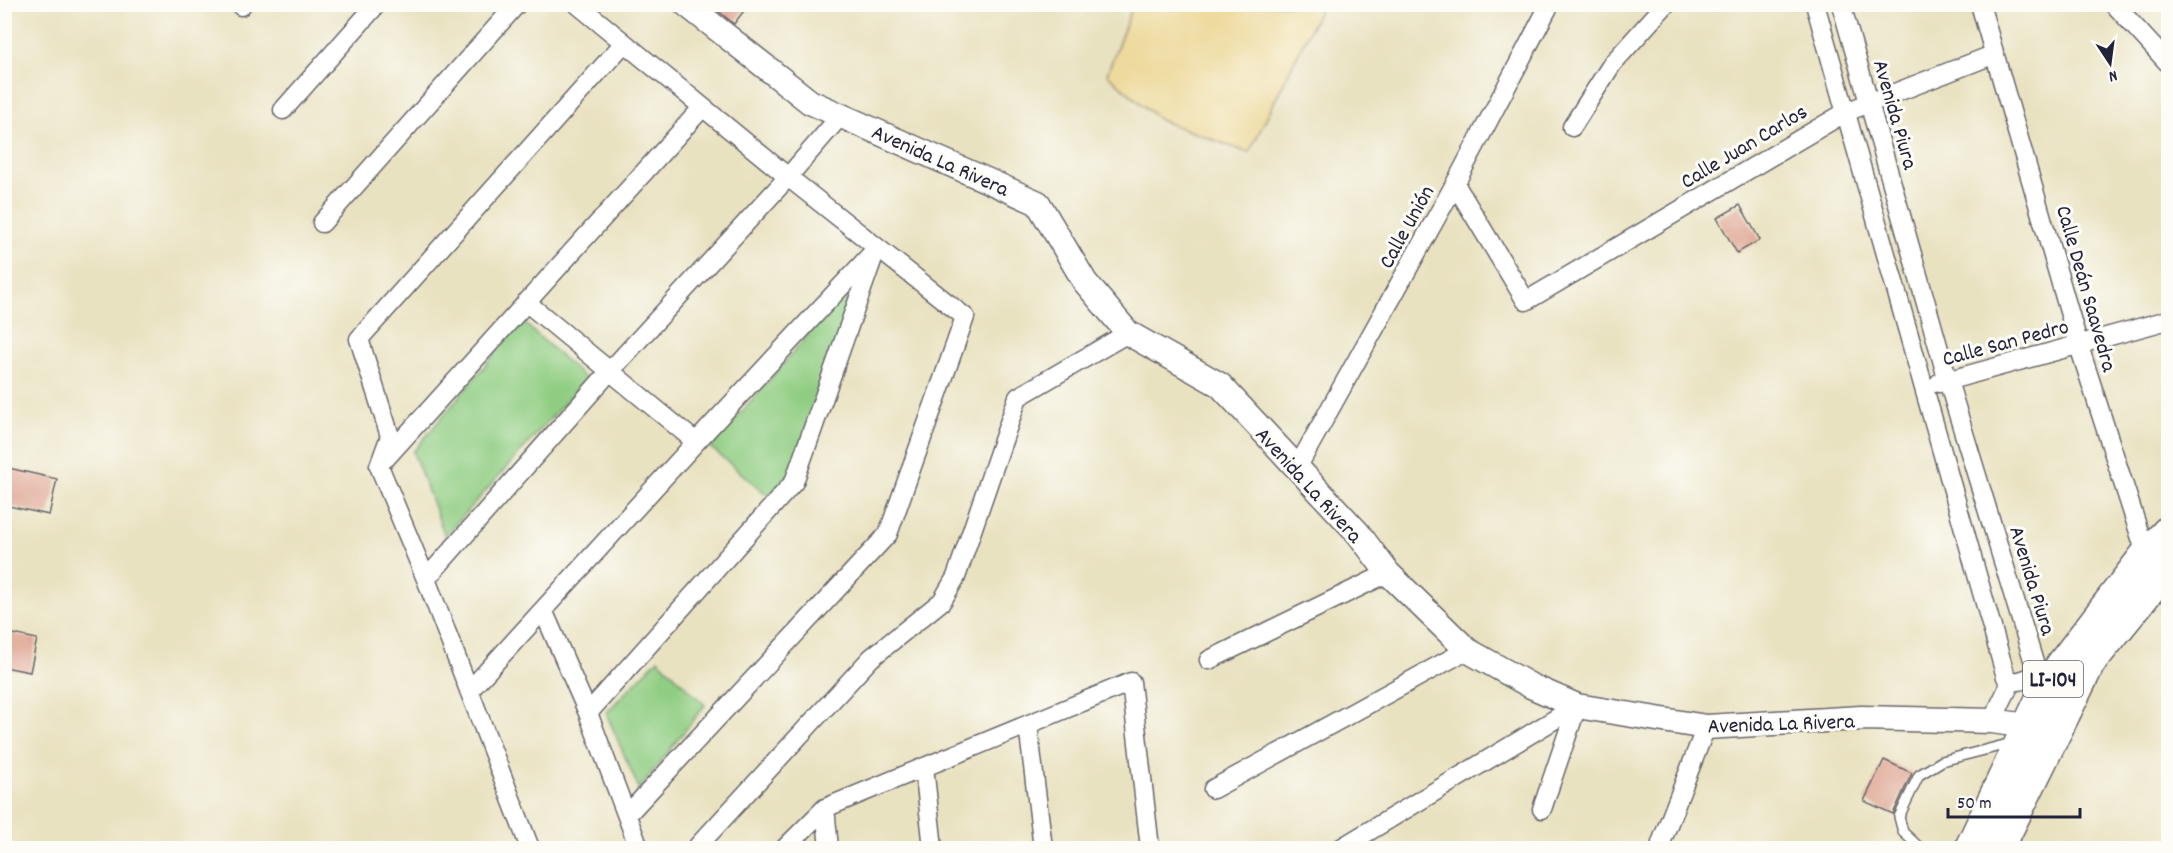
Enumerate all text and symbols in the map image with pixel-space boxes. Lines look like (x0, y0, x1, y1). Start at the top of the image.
north arrow (2080, 33, 2140, 93)
street label: Avenida Piura (1863, 57, 1924, 174)
text: N (2106, 63, 2119, 87)
street label: Calle Juan Carlos (1676, 98, 1814, 198)
street label: Avenida La Rivera (866, 118, 1014, 207)
street label: Calle Unión (1372, 180, 1444, 275)
street label: Calle Deán Saavedra (2046, 202, 2123, 376)
street label: Calle San Pedro (1939, 313, 2072, 376)
street label: Avenida La Rivera (1247, 421, 1369, 552)
street label: Avenida Piura (1999, 523, 2062, 640)
road number: LI-104 (2023, 661, 2083, 697)
street label: Avenida La Rivera (1707, 707, 1856, 744)
scale bar (1948, 781, 2080, 819)
text: 50 m (1957, 792, 1992, 817)

